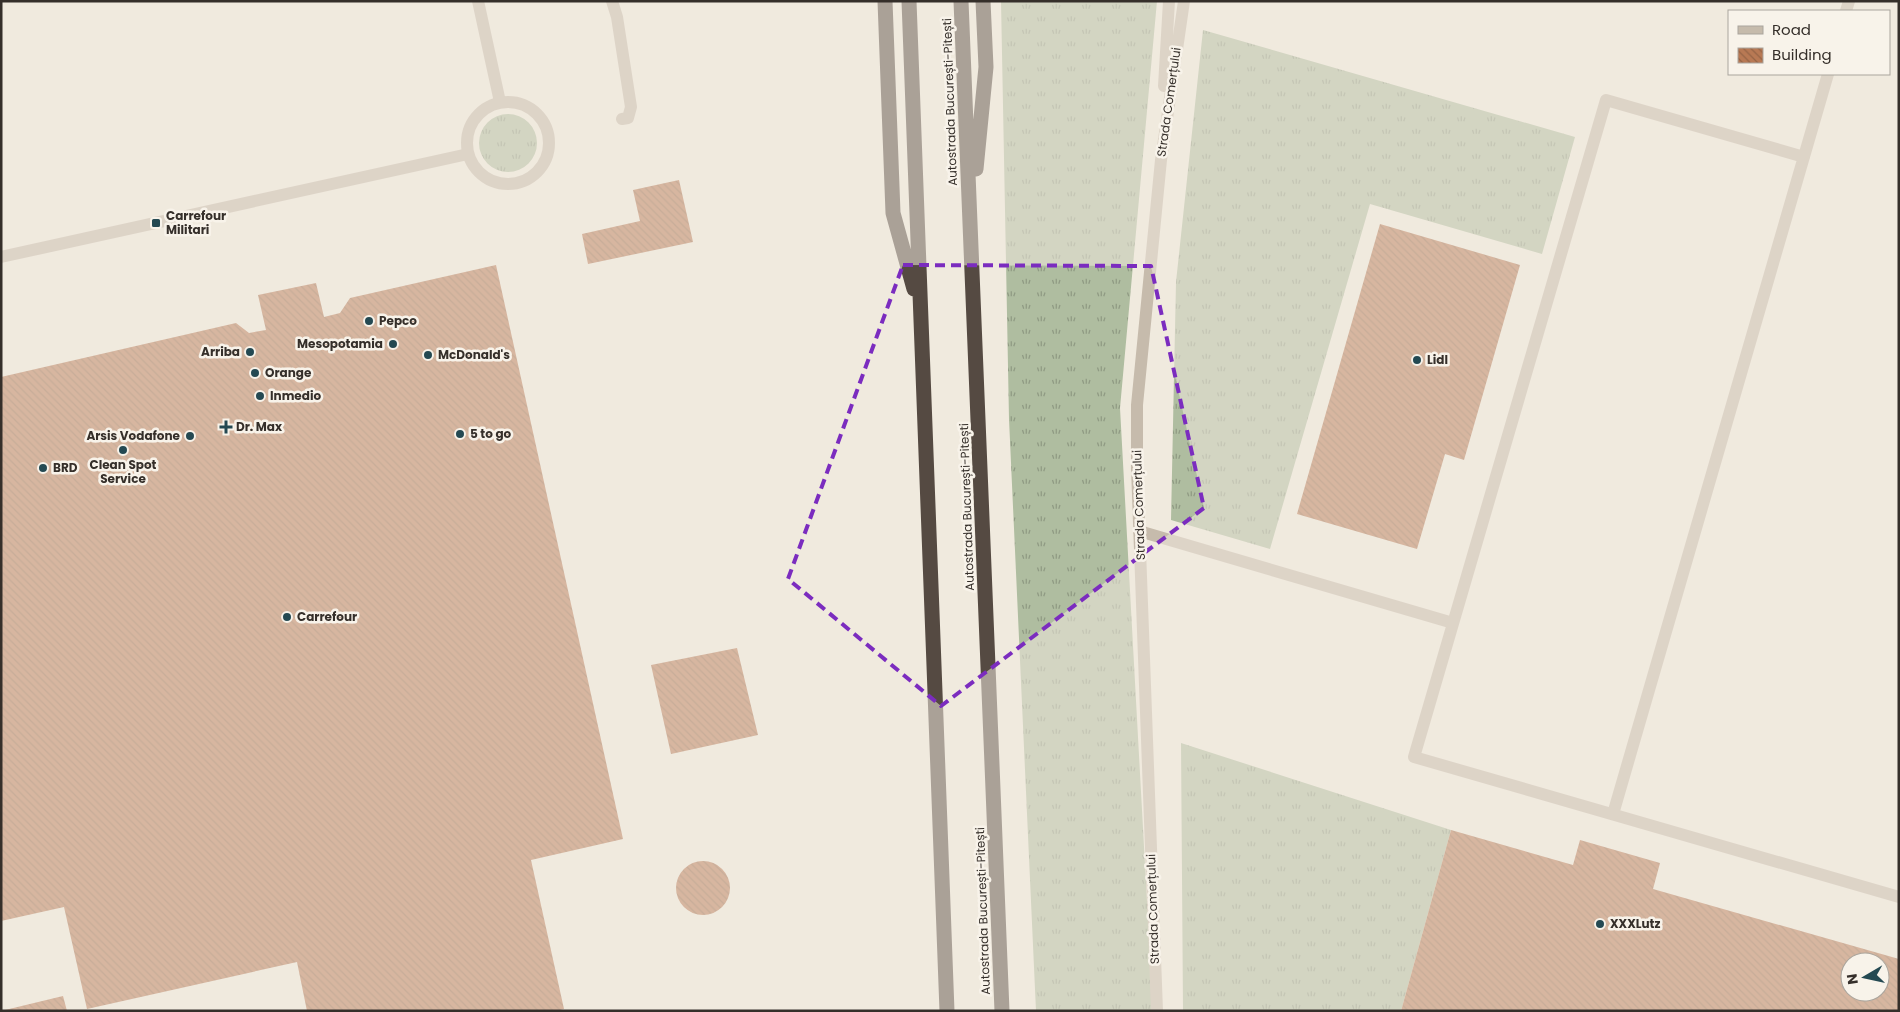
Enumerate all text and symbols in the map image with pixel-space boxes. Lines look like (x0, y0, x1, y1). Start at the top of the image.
legend (1728, 10, 1890, 75)
street label: Autostrada București-Pitești (938, 18, 961, 186)
text: Road (1772, 19, 1811, 40)
text: Building (1772, 44, 1832, 65)
street label: Strada Comerțului (1152, 46, 1185, 158)
place label: Carrefour Militari (166, 207, 226, 238)
marker: Carrefour Militari (150, 217, 162, 229)
place label: Pepco (379, 312, 417, 329)
marker: Pepco (363, 315, 375, 327)
place label: Mesopotamia (297, 335, 383, 352)
marker: Mesopotamia (387, 338, 399, 350)
place label: Arriba (201, 343, 240, 360)
marker: Arriba (244, 346, 256, 358)
place label: McDonald's (438, 346, 510, 363)
marker: McDonald's (422, 349, 434, 361)
place label: Lidl (1427, 351, 1448, 368)
marker: Lidl (1411, 354, 1423, 366)
place label: Orange (265, 364, 312, 381)
marker: Orange (249, 367, 261, 379)
place label: Inmedio (270, 387, 321, 404)
marker: Inmedio (254, 390, 266, 402)
place label: Dr. Max (236, 418, 283, 435)
marker: Dr. Max (220, 421, 232, 433)
street label: Autostrada București-Pitești (955, 423, 978, 591)
place label: 5 to go (470, 425, 512, 442)
place label: Arsis Vodafone (86, 427, 181, 444)
marker: 5 to go (454, 428, 466, 440)
marker: Arsis Vodafone (184, 430, 196, 442)
marker: Clean Spot Service (117, 444, 129, 456)
street label: Strada Comerțului (1128, 450, 1149, 560)
place label: Clean Spot Service (90, 456, 157, 487)
place label: BRD (53, 459, 78, 476)
marker: BRD (37, 462, 49, 474)
place label: Carrefour (297, 608, 357, 625)
marker: Carrefour (281, 611, 293, 623)
street label: Autostrada București-Pitești (971, 827, 994, 995)
street label: Strada Comerțului (1142, 854, 1163, 964)
place label: XXXLutz (1610, 915, 1660, 932)
marker: XXXLutz (1594, 918, 1606, 930)
north arrow (1840, 952, 1890, 1002)
text: N (1841, 972, 1863, 986)

